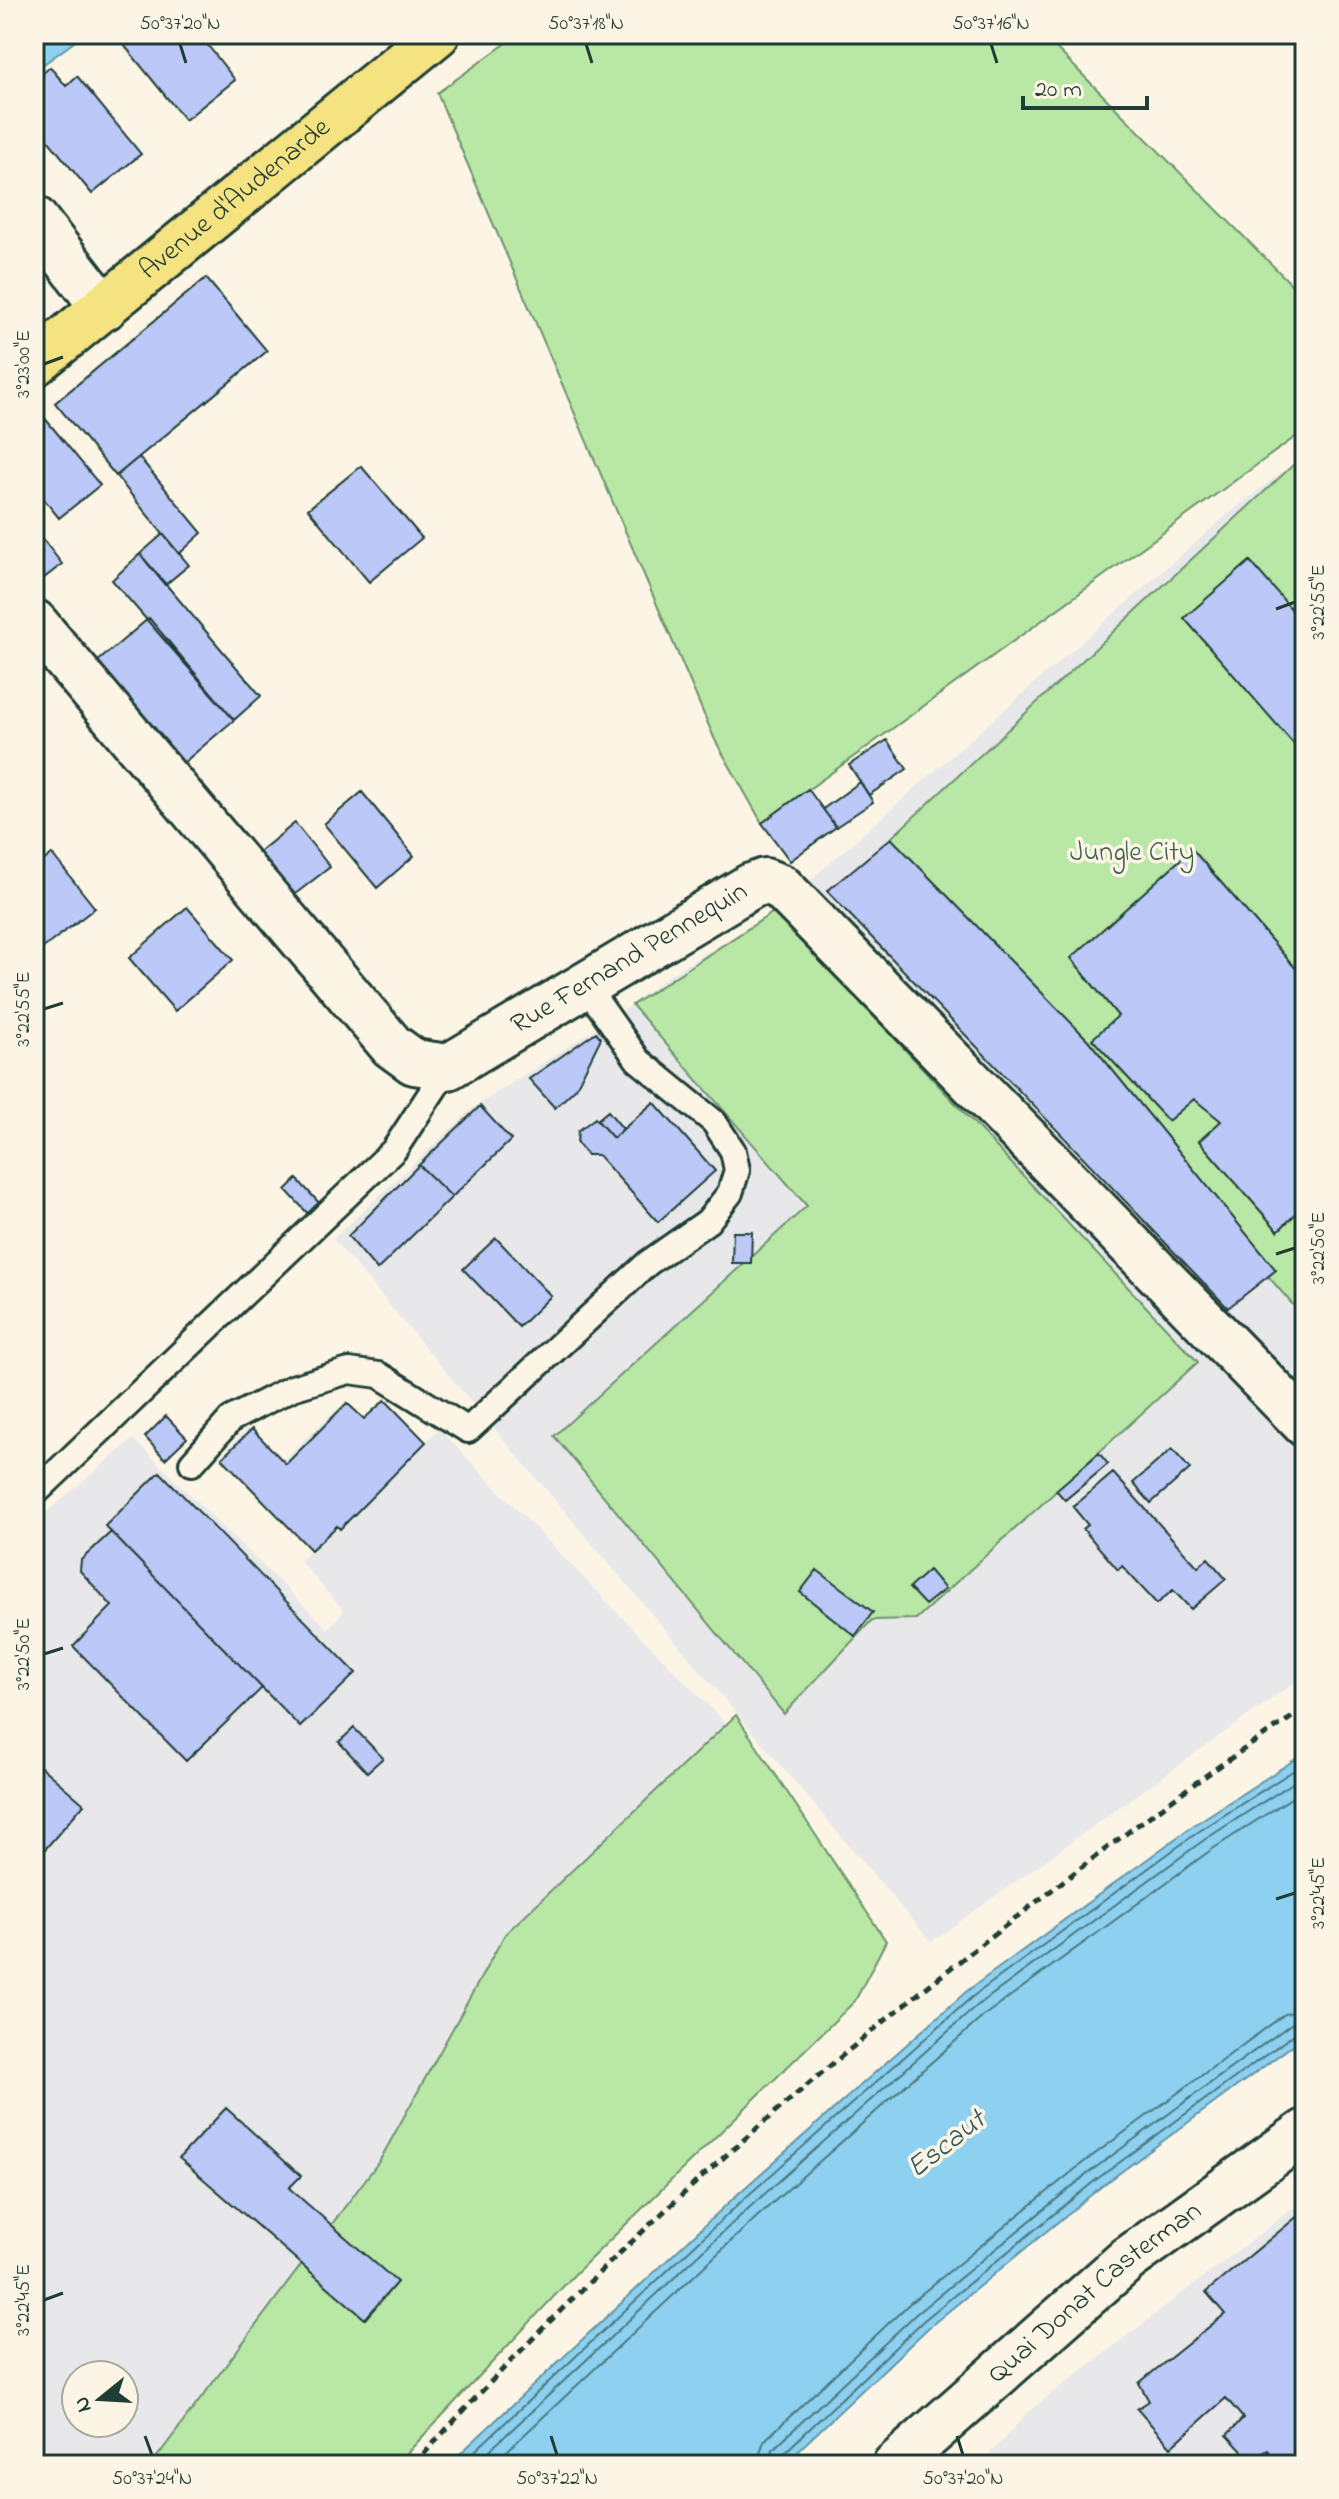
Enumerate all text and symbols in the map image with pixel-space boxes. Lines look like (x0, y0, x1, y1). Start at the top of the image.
text: 50°37'20"N (140, 10, 220, 39)
text: 50°37'18"N (548, 10, 624, 39)
text: 50°37'16"N (952, 10, 1030, 39)
scale bar (1023, 60, 1147, 110)
text: 20 m (1035, 73, 1082, 108)
street label: Avenue d'Audenarde (131, 108, 340, 290)
text: 3°23'00"E (10, 330, 39, 398)
text: 3°22'55"E (1305, 564, 1334, 640)
park label: Jungle City (1070, 833, 1194, 874)
street label: Rue Fernand Pennequin (503, 872, 756, 1045)
text: 3°22'55"E (10, 971, 39, 1047)
text: 3°22'50"E (1305, 1212, 1334, 1284)
text: 3°22'50"E (10, 1618, 39, 1690)
text: 3°22'45"E (1305, 1857, 1334, 1929)
water label: Escaut (898, 2098, 998, 2190)
street label: Quai Donat Casterman (979, 2192, 1211, 2394)
text: 3°22'45"E (10, 2264, 39, 2336)
north arrow (60, 2359, 140, 2439)
text: N (66, 2392, 101, 2416)
text: 50°37'24"N (112, 2465, 192, 2494)
text: 50°37'22"N (516, 2465, 598, 2494)
text: 50°37'20"N (923, 2465, 1003, 2494)

